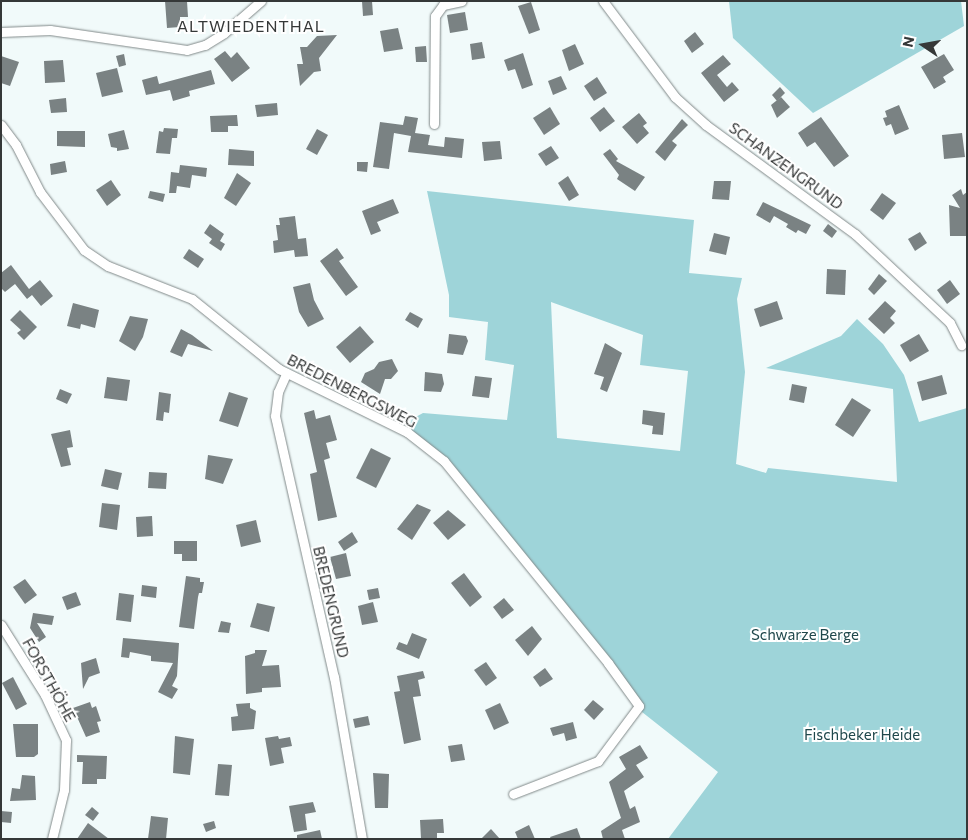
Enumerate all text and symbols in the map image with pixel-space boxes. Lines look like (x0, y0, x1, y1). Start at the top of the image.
district label: ALTWIEDENTHAL (175, 16, 327, 36)
north arrow (898, 20, 948, 70)
text: N (898, 35, 917, 49)
street label: SCHANZENGRUND (726, 119, 846, 213)
street label: BREDENBERGSWEG (284, 351, 420, 431)
street label: BREDENGRUND (309, 544, 353, 660)
park label: Schwarze Berge (751, 626, 859, 644)
street label: FORSTHÖHE (19, 635, 79, 725)
park label: Fischbeker Heide (804, 726, 920, 744)

